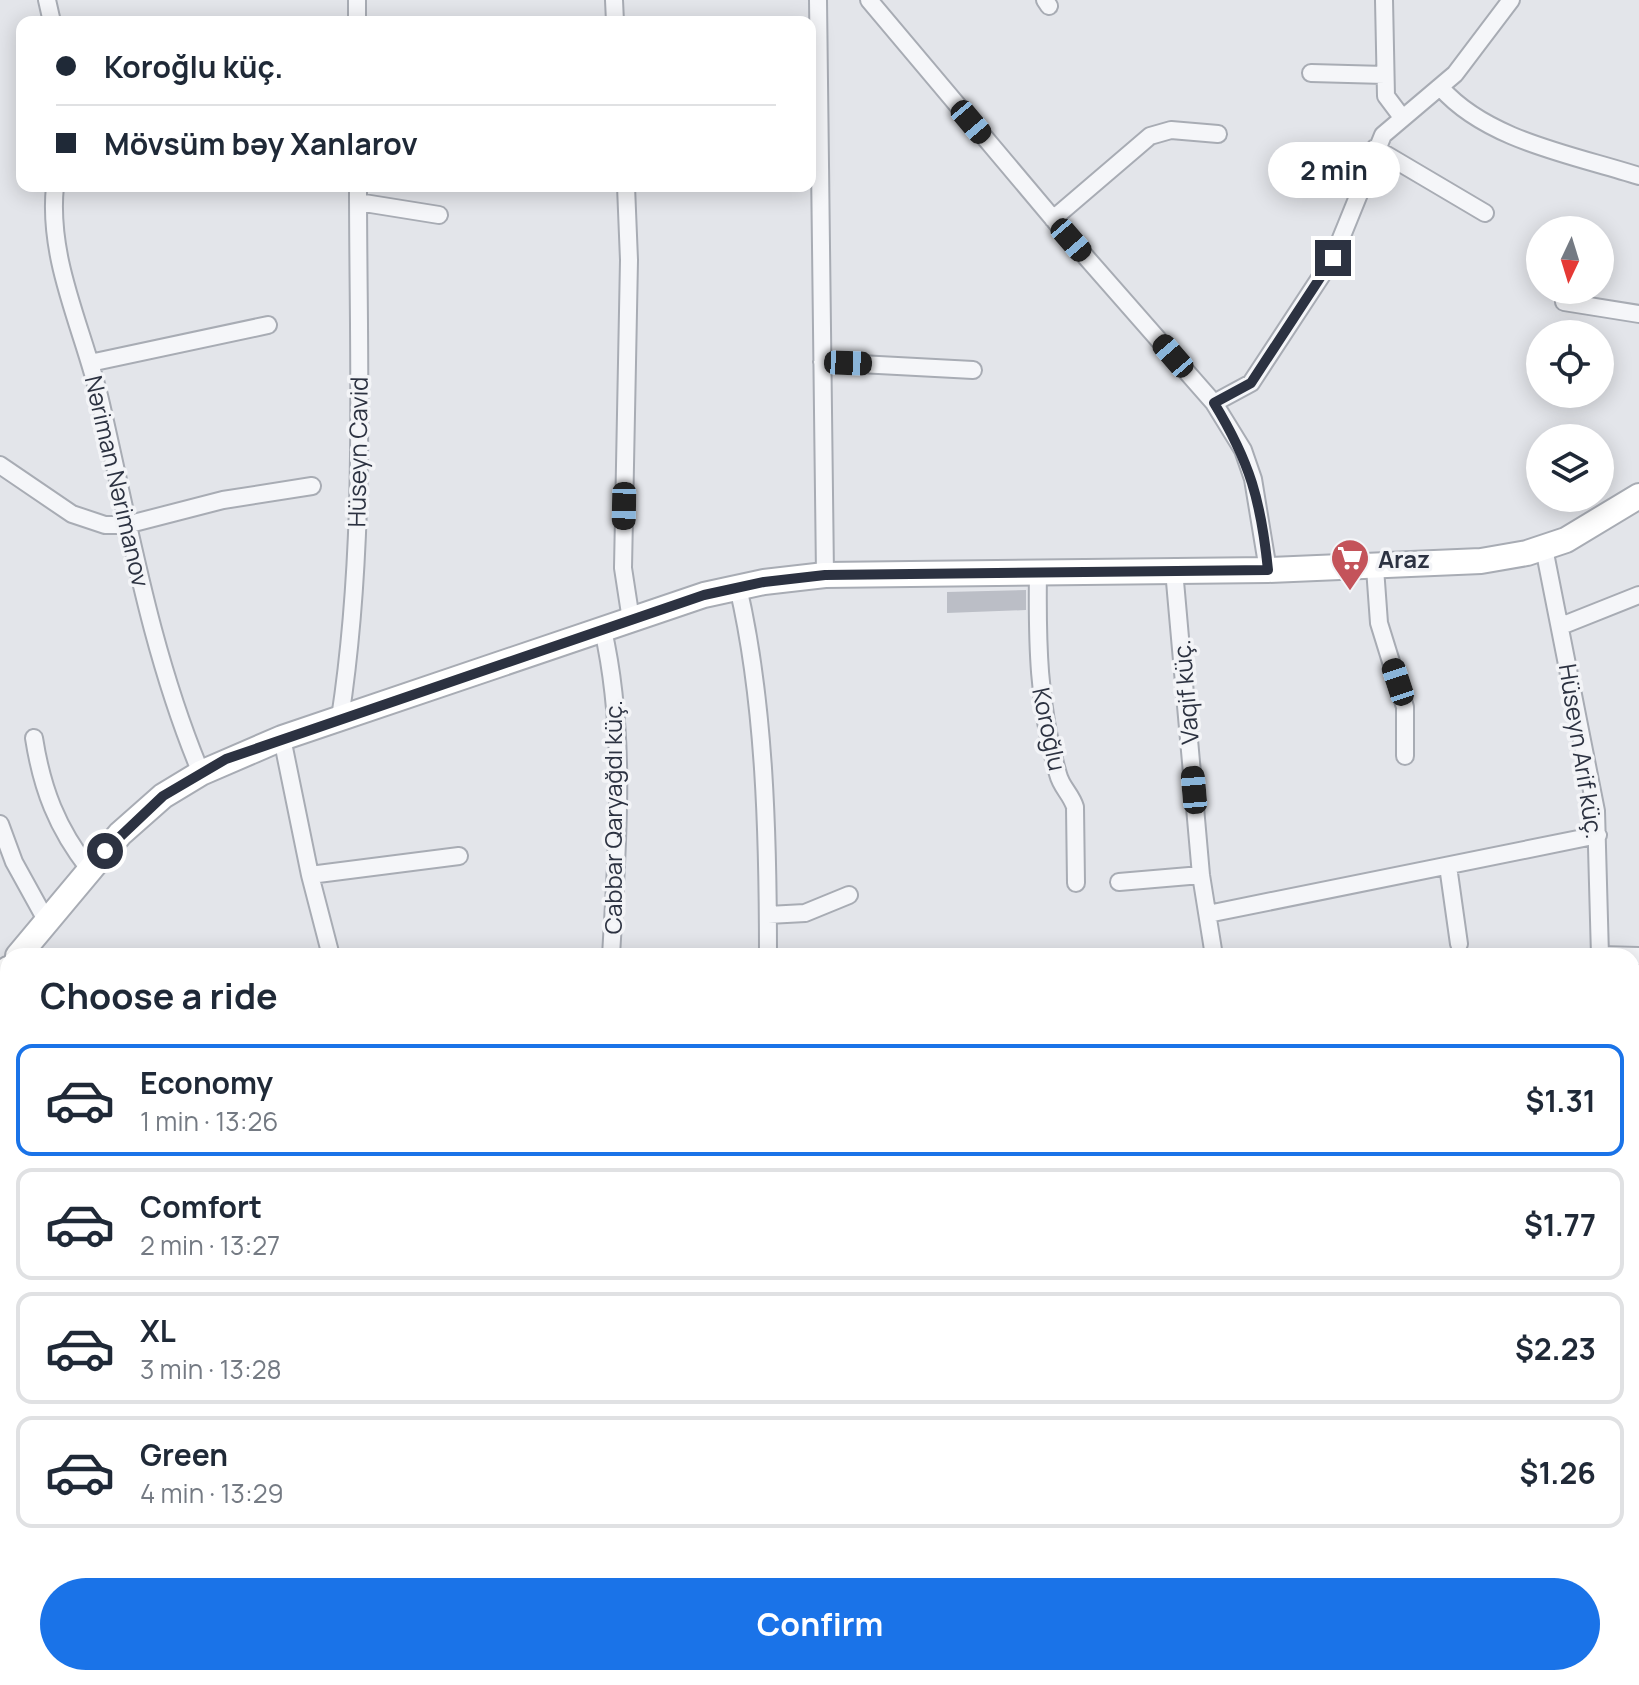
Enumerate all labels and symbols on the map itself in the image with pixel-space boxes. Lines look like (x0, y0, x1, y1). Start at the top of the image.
car (946, 96, 996, 148)
callout: 2 min (1267, 142, 1399, 198)
car (1046, 214, 1096, 266)
north arrow (1526, 216, 1614, 304)
route end (1315, 240, 1351, 276)
car (1148, 330, 1198, 382)
car (824, 350, 872, 376)
street label: Nəriman Nərimanov (78, 372, 158, 590)
street label: Hüseyn Cavid (339, 376, 375, 528)
car (612, 482, 636, 530)
supermarket icon: Araz (1329, 537, 1371, 592)
place label: Araz (1378, 542, 1430, 575)
street label: Vaqif küç. (1164, 638, 1206, 746)
car (1379, 655, 1417, 709)
street label: Hüseyn Arif küç. (1552, 661, 1612, 841)
street label: Koroğlu (1025, 684, 1075, 774)
street label: Cabbar Qaryağdı küç. (596, 700, 629, 934)
car (1180, 765, 1208, 815)
route start (87, 833, 123, 869)

